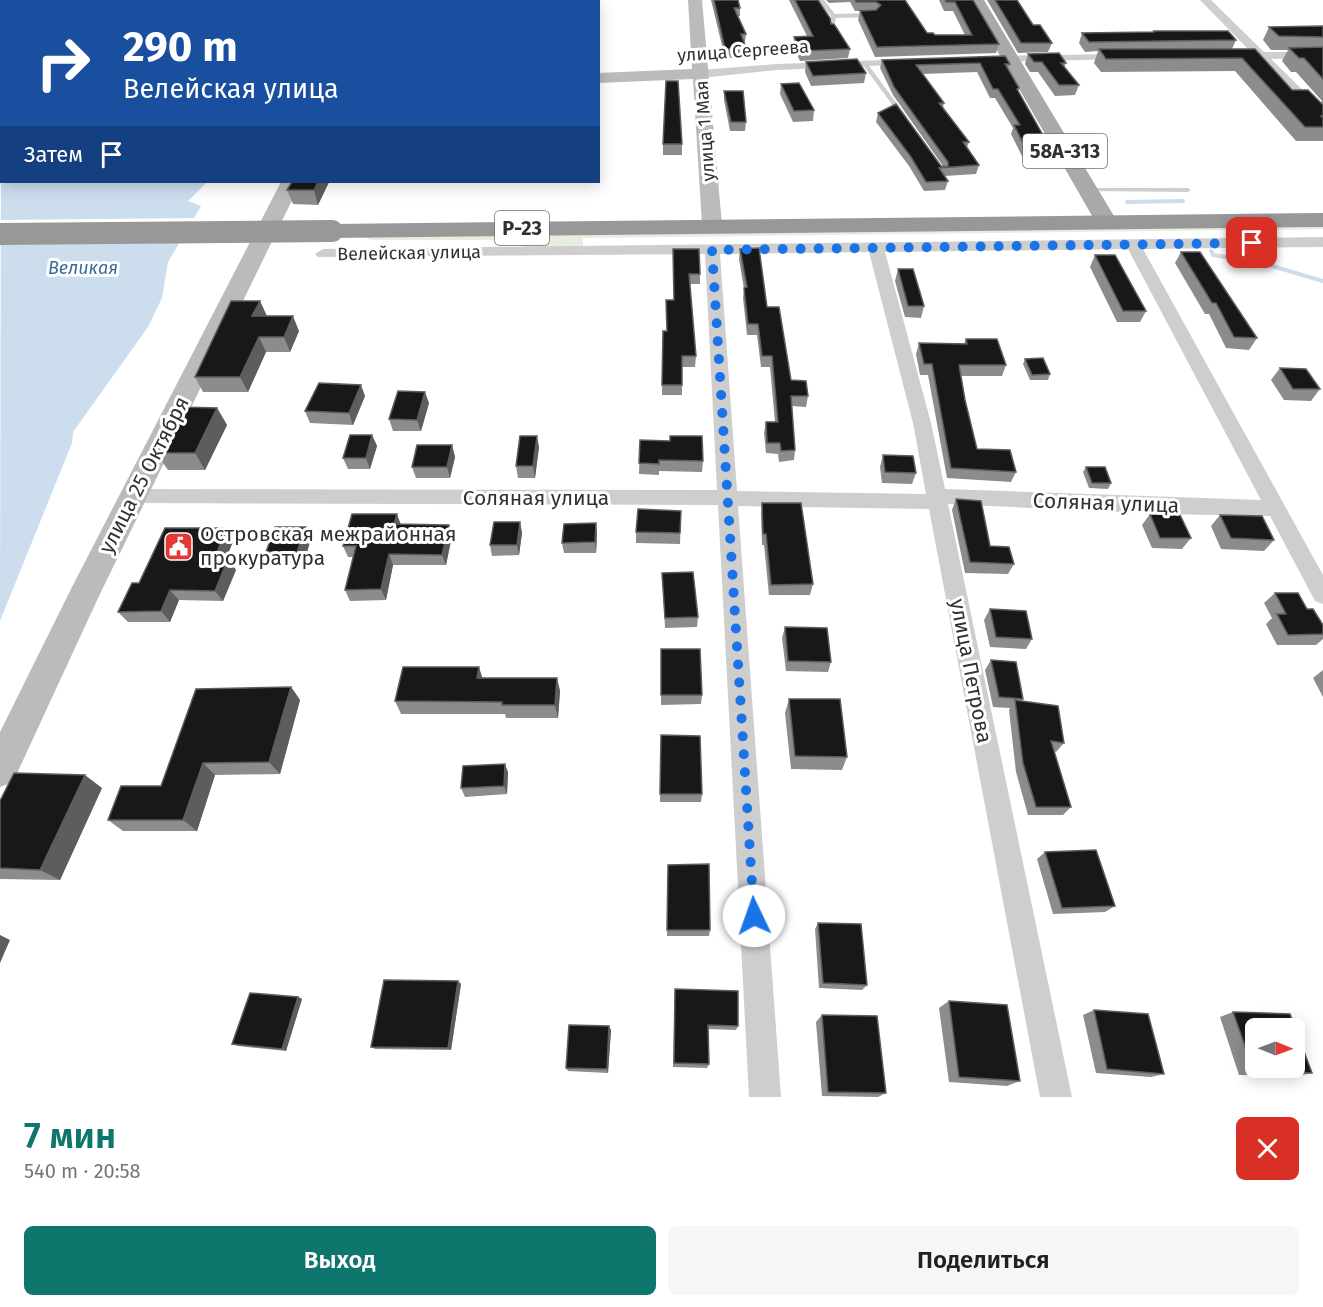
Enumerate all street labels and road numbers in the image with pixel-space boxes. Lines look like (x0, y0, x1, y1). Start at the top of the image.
street label: улица Сергеева (676, 35, 810, 67)
street label: улица 1 Мая (690, 80, 720, 182)
road number: 58А-313 (1023, 134, 1107, 168)
road number: Р-23 (495, 211, 549, 245)
street label: Велейская улица (337, 241, 481, 265)
street label: улица 25 Октября (93, 392, 195, 558)
street label: Соляная улица (463, 485, 609, 511)
street label: Соляная улица (1032, 487, 1180, 519)
street label: улица Петрова (944, 597, 998, 745)

